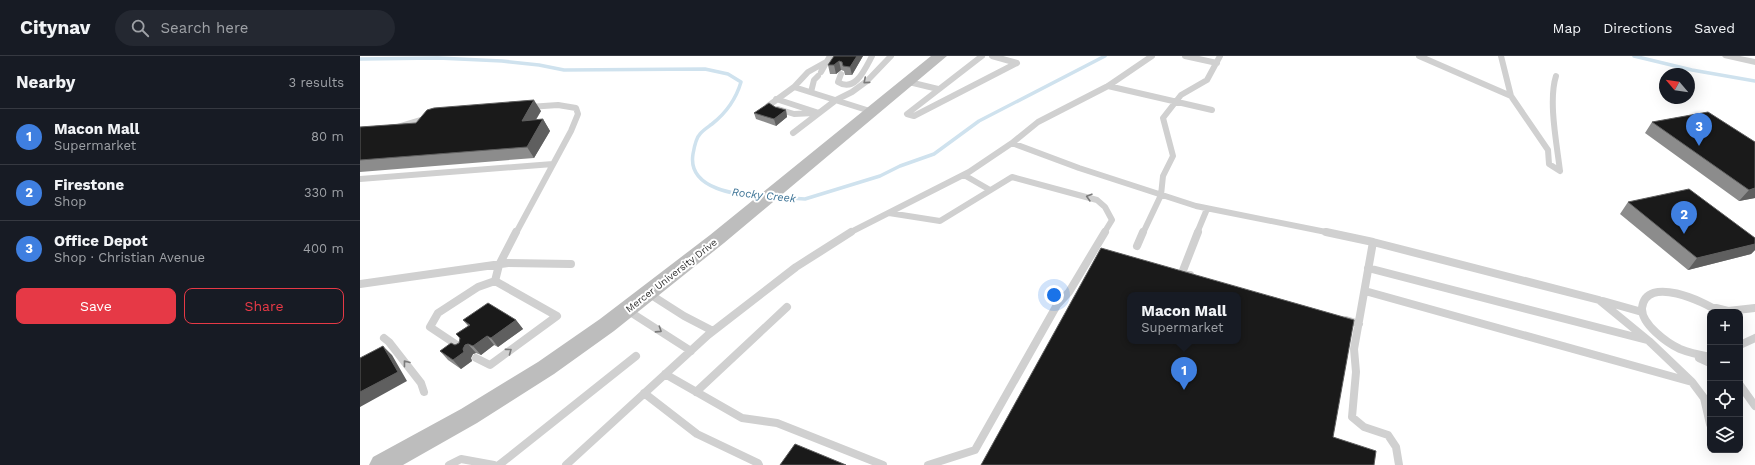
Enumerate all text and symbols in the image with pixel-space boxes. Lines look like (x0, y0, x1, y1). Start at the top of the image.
search box (115, 10, 395, 46)
text: Citynav (20, 16, 91, 39)
icon: search (129, 17, 151, 39)
text: Search here (161, 19, 248, 37)
text: Map (1553, 20, 1581, 36)
text: Directions (1603, 20, 1672, 36)
text: Saved (1694, 20, 1735, 36)
north arrow (1659, 68, 1695, 104)
text: Nearby (16, 72, 75, 92)
text: 3 results (289, 75, 344, 90)
one-way arrow (863, 77, 871, 84)
pin: 3 (1686, 113, 1712, 146)
text: Macon Mall (54, 120, 139, 138)
text: 1 (26, 129, 32, 144)
text: 80 m (311, 129, 344, 144)
text: Supermarket (54, 138, 136, 153)
text: Firestone (54, 176, 124, 194)
text: 2 (25, 185, 33, 200)
text: 330 m (304, 185, 344, 200)
water label: Rocky Creek (731, 186, 798, 205)
one-way arrow (1085, 193, 1092, 202)
text: Shop (54, 194, 86, 209)
pin: 2 (1671, 201, 1697, 234)
text: Office Depot (54, 232, 148, 250)
street label: Mercer University Drive (623, 236, 719, 314)
text: 3 (25, 241, 33, 256)
text: 400 m (303, 241, 344, 256)
text: Shop · Christian Avenue (54, 250, 205, 265)
your location (1044, 285, 1064, 305)
button: Save (16, 288, 176, 324)
button: Share (184, 288, 344, 324)
popup (1127, 292, 1241, 344)
text: Macon Mall (1141, 302, 1227, 320)
map controls (1707, 309, 1743, 453)
button: + (1707, 309, 1743, 345)
text: Supermarket (1141, 320, 1223, 335)
one-way arrow (655, 326, 662, 333)
button: − (1707, 345, 1743, 381)
one-way arrow (505, 349, 512, 356)
pin: 1 (1171, 357, 1197, 390)
one-way arrow (404, 361, 411, 368)
button: locate (1707, 381, 1743, 417)
button: layers (1707, 417, 1743, 453)

